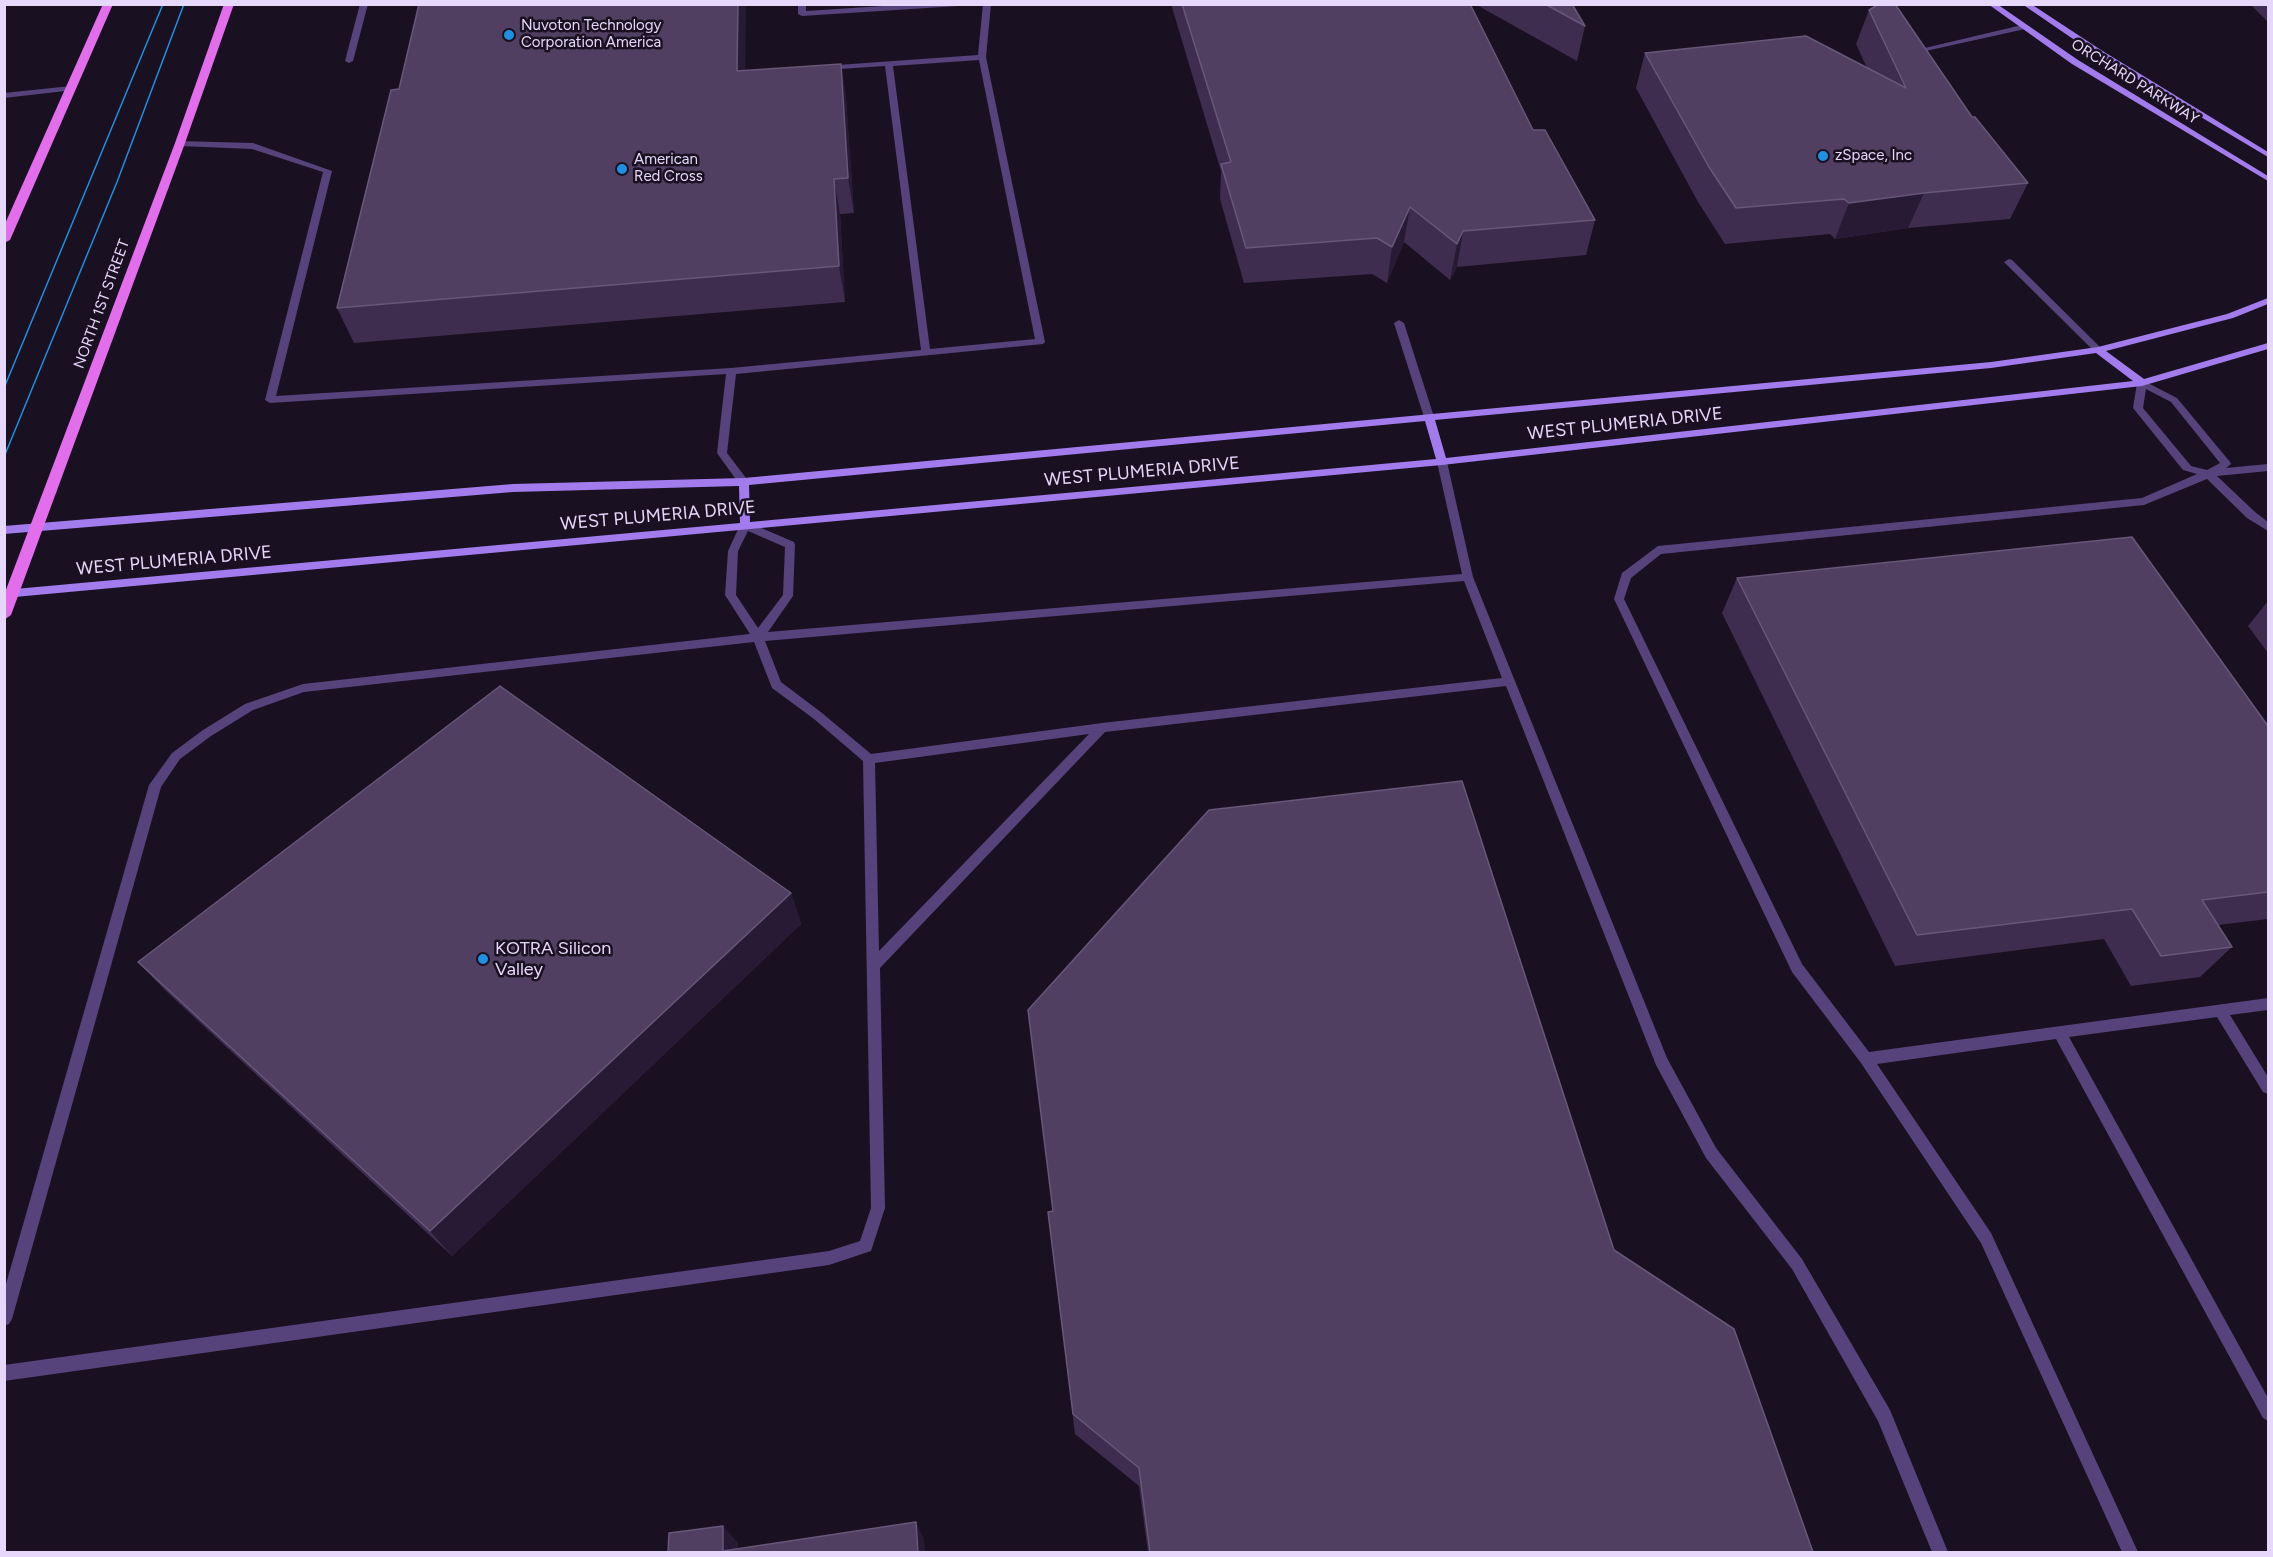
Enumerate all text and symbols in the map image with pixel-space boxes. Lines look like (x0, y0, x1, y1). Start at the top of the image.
place label: Nuvoton Technology Corporation America (521, 17, 662, 52)
marker: Nuvoton Technology Corporation America (502, 28, 516, 42)
street label: ORCHARD PARKWAY (2068, 35, 2202, 129)
place label: zSpace, Inc (1835, 147, 1912, 165)
marker: zSpace, Inc (1816, 149, 1830, 163)
place label: American Red Cross (634, 151, 703, 186)
marker: American Red Cross (615, 162, 629, 176)
street label: NORTH 1ST STREET (70, 237, 134, 371)
street label: WEST PLUMERIA DRIVE (1526, 403, 1724, 445)
street label: WEST PLUMERIA DRIVE (1043, 453, 1241, 491)
street label: WEST PLUMERIA DRIVE (559, 497, 757, 535)
street label: WEST PLUMERIA DRIVE (75, 542, 273, 580)
place label: KOTRA Silicon Valley (495, 938, 611, 980)
marker: KOTRA Silicon Valley (476, 952, 490, 966)

